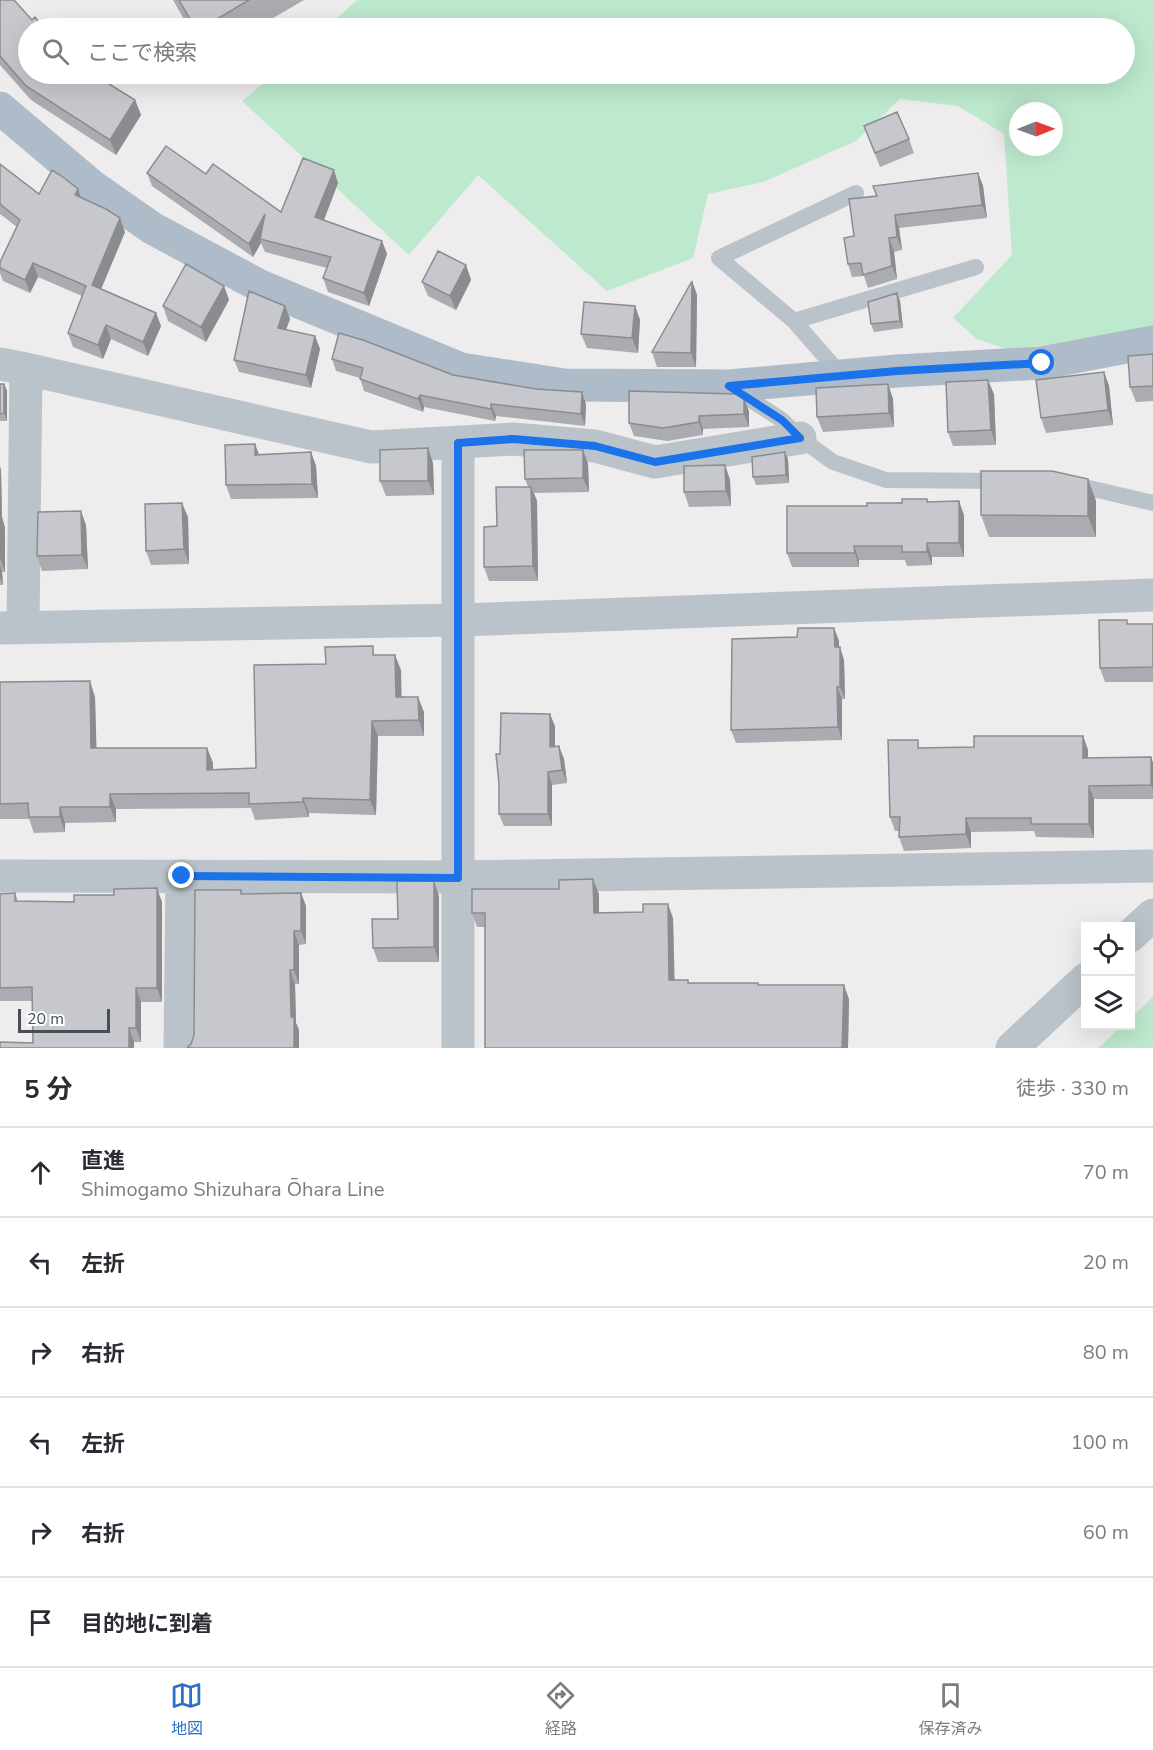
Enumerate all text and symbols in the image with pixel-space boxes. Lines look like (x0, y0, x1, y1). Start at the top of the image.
search box (18, 18, 1135, 84)
icon: search (39, 35, 72, 68)
text: ここで検索 (87, 38, 197, 68)
north arrow (1009, 102, 1063, 156)
route start (1028, 349, 1054, 375)
route end (168, 862, 194, 888)
map controls (1081, 922, 1135, 1030)
button: locate (1081, 922, 1135, 976)
button: layers (1081, 976, 1135, 1030)
scale bar (18, 1006, 110, 1034)
text: 20 m (27, 1008, 64, 1030)
text: 5 分 (24, 1072, 73, 1107)
text: 徒歩 · 330 m (1016, 1075, 1129, 1102)
text: 直進 (81, 1146, 125, 1176)
icon: ahead (24, 1156, 57, 1189)
text: 70 m (1083, 1159, 1129, 1186)
text: Shimogamo Shizuhara Ōhara Line (81, 1176, 384, 1203)
icon: left (24, 1246, 57, 1279)
text: 左折 (81, 1249, 125, 1279)
text: 20 m (1083, 1249, 1129, 1276)
icon: right (24, 1336, 57, 1369)
text: 右折 (81, 1339, 125, 1369)
text: 80 m (1083, 1339, 1129, 1366)
icon: left (24, 1426, 57, 1459)
text: 左折 (81, 1429, 125, 1459)
text: 100 m (1071, 1429, 1129, 1456)
icon: right (24, 1516, 57, 1549)
text: 右折 (81, 1519, 125, 1549)
text: 60 m (1083, 1519, 1129, 1546)
icon: arrive (24, 1606, 57, 1639)
text: 目的地に到着 (81, 1609, 213, 1639)
tab: 地図 (170, 1679, 203, 1740)
tab: 経路 (544, 1679, 577, 1740)
tab: 保存済み (918, 1679, 982, 1740)

